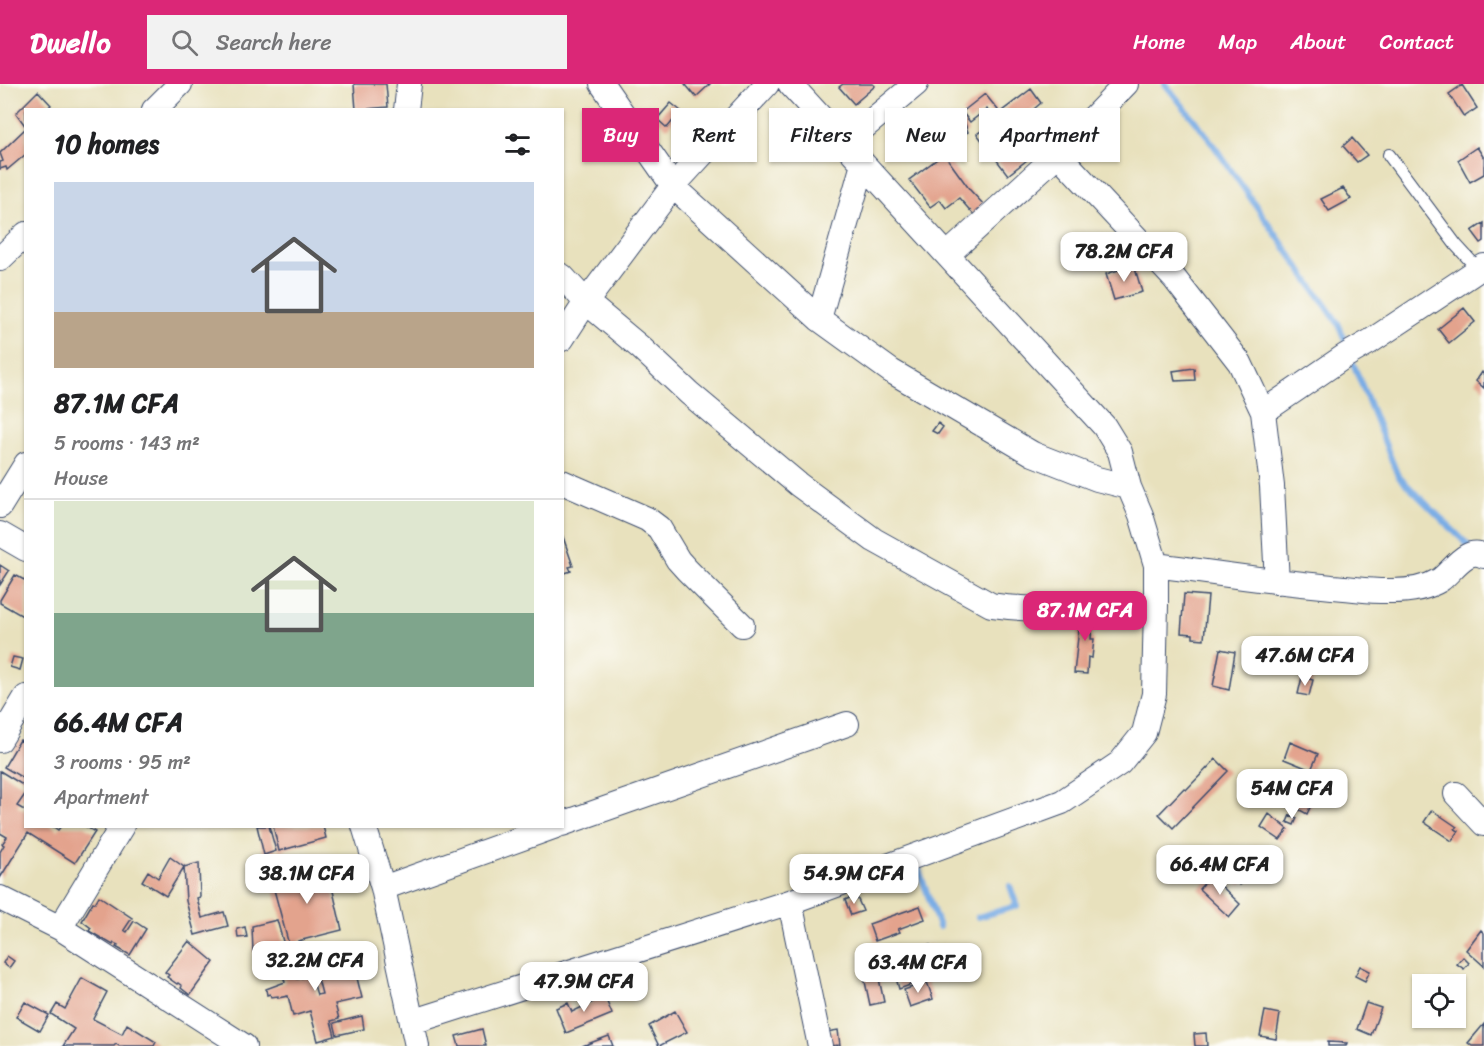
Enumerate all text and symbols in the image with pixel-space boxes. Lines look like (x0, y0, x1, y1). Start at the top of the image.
search box (147, 15, 567, 69)
text: Dwello (30, 18, 111, 67)
text: Search here (216, 23, 332, 62)
text: Home (1133, 23, 1185, 61)
text: Map (1218, 23, 1257, 61)
text: About (1290, 23, 1347, 61)
text: Contact (1380, 23, 1454, 61)
icon: search (168, 26, 201, 59)
chip: Buy (582, 108, 659, 162)
chip: Rent (671, 108, 757, 162)
chip: Filters (769, 108, 873, 162)
chip: New (885, 108, 967, 162)
chip: Apartment (979, 108, 1120, 162)
text: 10 homes (54, 121, 159, 167)
icon: filters (501, 128, 534, 161)
icon: home (240, 221, 348, 329)
pin: 78.2M CFA (1055, 232, 1193, 283)
text: 78.2M CFA (1074, 234, 1174, 269)
text: 87.1M CFA (54, 380, 179, 426)
text: 5 rooms · 143 m² (54, 426, 200, 461)
text: House (54, 461, 108, 496)
icon: home (240, 540, 348, 648)
pin: 87.1M CFA (1016, 591, 1154, 642)
text: 87.1M CFA (1037, 593, 1133, 628)
pin: 47.6M CFA (1236, 636, 1374, 687)
text: 47.6M CFA (1255, 638, 1355, 673)
text: 66.4M CFA (54, 699, 183, 745)
text: 3 rooms · 95 m² (54, 745, 191, 780)
pin: 54M CFA (1237, 769, 1347, 820)
text: 54M CFA (1251, 771, 1333, 806)
text: Apartment (54, 780, 148, 815)
pin: 66.4M CFA (1151, 845, 1289, 896)
text: 66.4M CFA (1170, 847, 1270, 882)
pin: 38.1M CFA (238, 854, 376, 905)
pin: 54.9M CFA (785, 854, 923, 905)
text: 38.1M CFA (259, 856, 355, 891)
text: 54.9M CFA (803, 856, 905, 891)
pin: 32.2M CFA (246, 941, 384, 992)
text: 32.2M CFA (266, 943, 364, 978)
pin: 63.4M CFA (849, 943, 987, 994)
text: 63.4M CFA (869, 945, 967, 980)
pin: 47.9M CFA (515, 962, 653, 1013)
text: 47.9M CFA (534, 964, 634, 999)
map controls (1412, 974, 1466, 1028)
button: locate (1412, 974, 1466, 1028)

